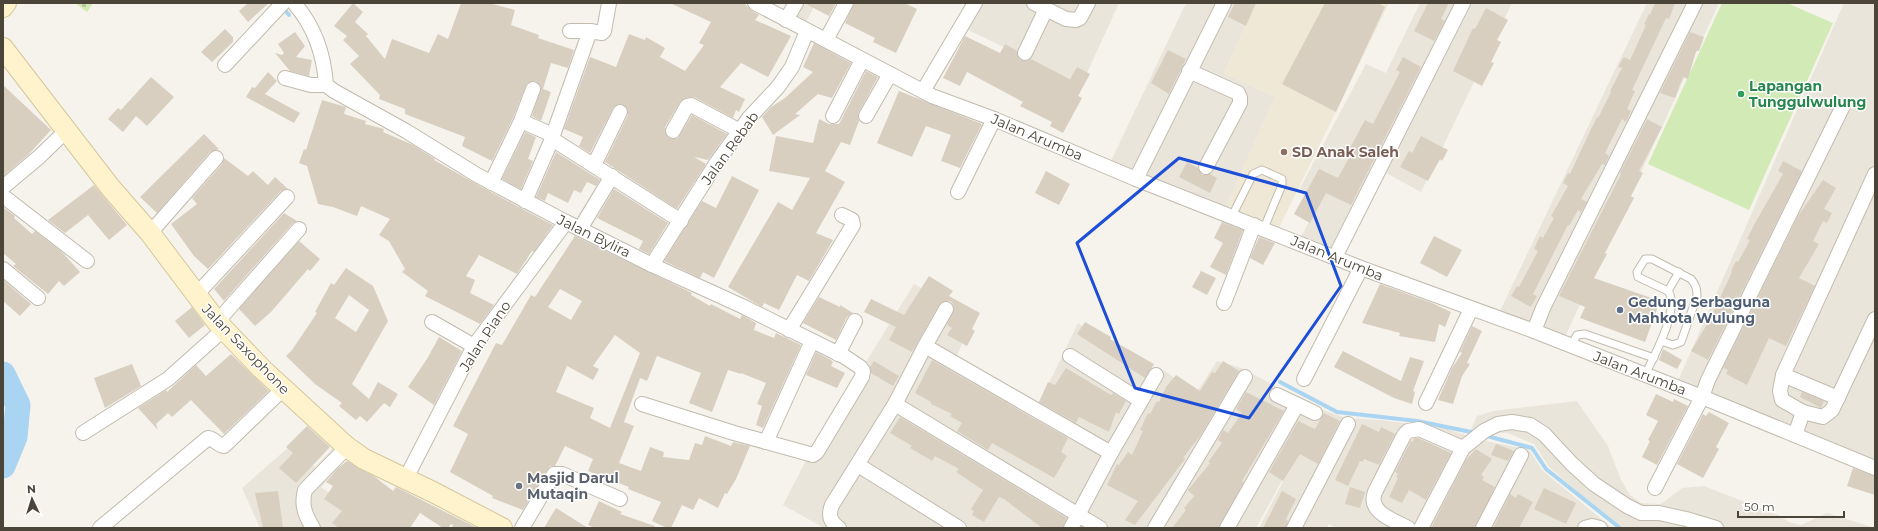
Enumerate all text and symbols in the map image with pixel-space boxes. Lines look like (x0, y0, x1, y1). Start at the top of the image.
place label: Lapangan Tunggulwulung (1749, 77, 1866, 111)
marker: Lapangan Tunggulwulung (1736, 89, 1746, 99)
street label: Jalan Rebab (697, 108, 763, 189)
street label: Jalan Arumba (987, 109, 1086, 164)
place label: SD Anak Saleh (1292, 143, 1399, 161)
marker: SD Anak Saleh (1279, 147, 1289, 157)
street label: Jalan Bylira (553, 210, 634, 261)
street label: Jalan Arumba (1287, 231, 1386, 285)
place label: Gedung Serbaguna Mahkota Wulung (1628, 293, 1770, 327)
street label: Jalan Piano (455, 297, 515, 376)
street label: Jalan Saxophone (198, 299, 294, 398)
marker: Gedung Serbaguna Mahkota Wulung (1615, 305, 1625, 315)
street label: Jalan Arumba (1590, 347, 1689, 399)
place label: Masjid Darul Mutaqin (527, 469, 619, 503)
north arrow (12, 479, 52, 519)
marker: Masjid Darul Mutaqin (514, 481, 524, 491)
text: N (26, 482, 36, 496)
scale bar (1738, 493, 1844, 519)
text: 50 m (1744, 499, 1775, 514)

